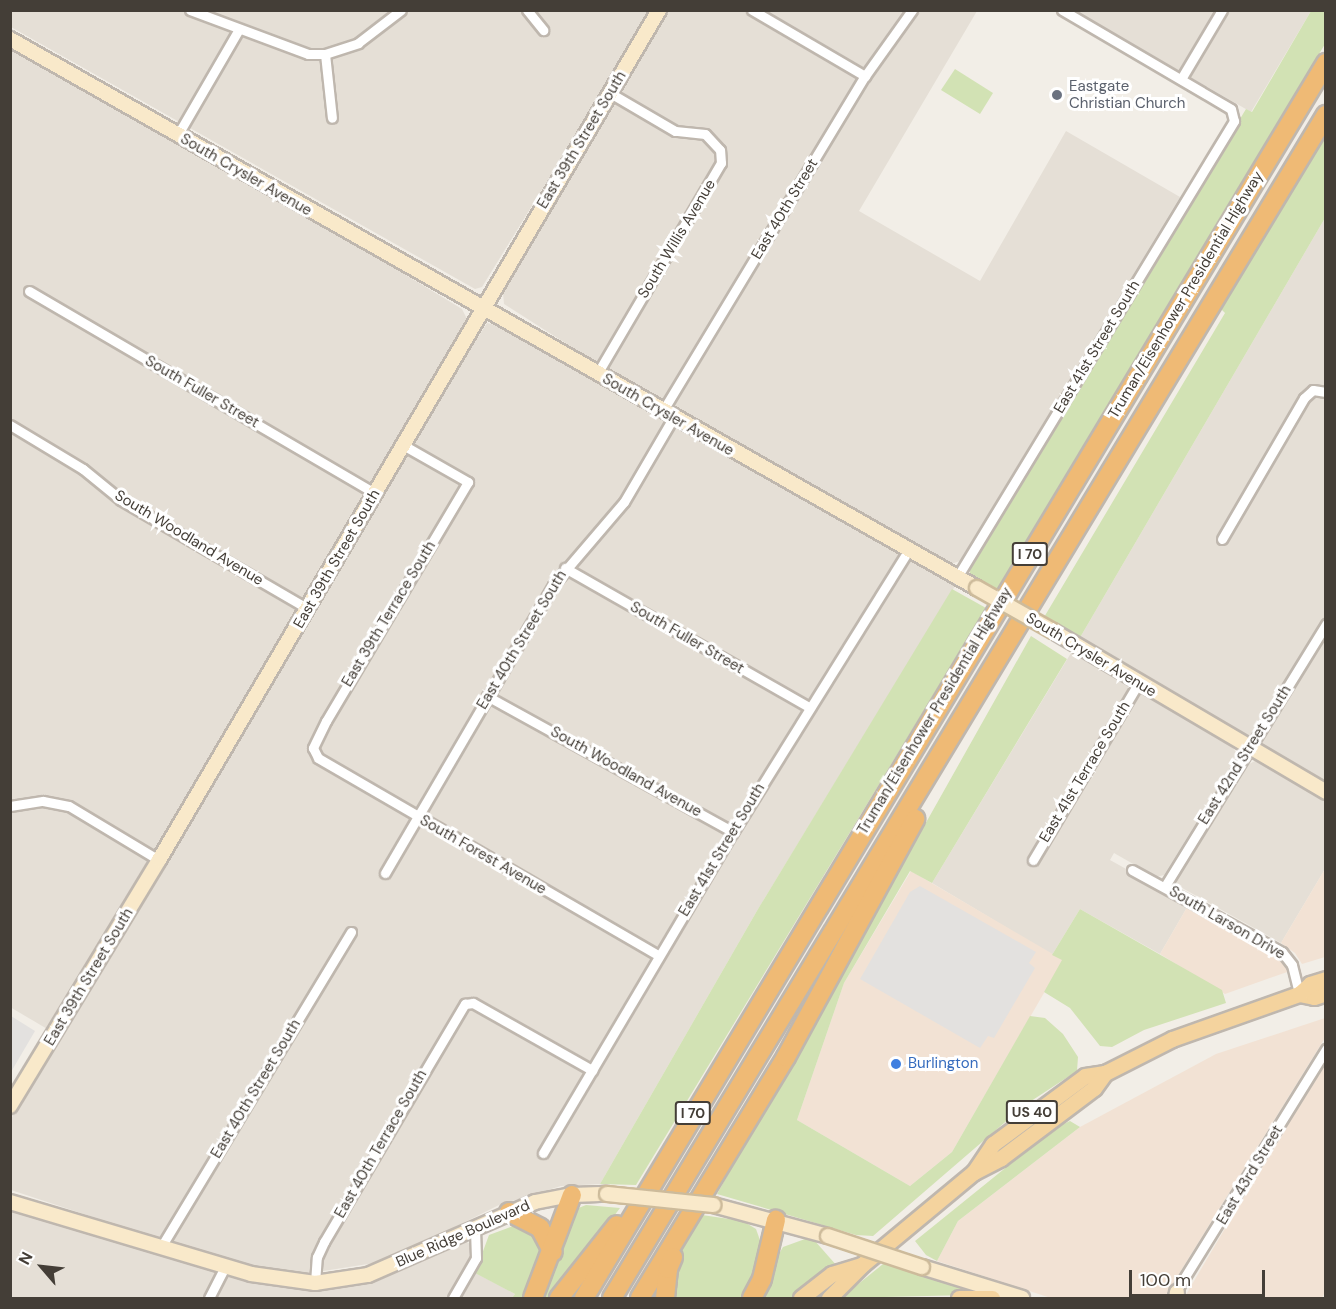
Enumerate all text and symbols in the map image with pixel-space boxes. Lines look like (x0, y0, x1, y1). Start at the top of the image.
street label: East 39th Street South (534, 68, 630, 212)
place label: Eastgate Christian Church (1069, 77, 1185, 112)
marker: Eastgate Christian Church (1050, 88, 1064, 102)
street label: South Crysler Avenue (177, 130, 315, 220)
street label: East 40th Street (748, 155, 822, 263)
street label: Truman/Eisenhower Presidential Highway (1105, 168, 1267, 422)
street label: South Willis Avenue (634, 176, 720, 302)
street label: East 41st Street South (1050, 277, 1144, 417)
street label: South Fuller Street (142, 352, 262, 432)
street label: South Crysler Avenue (599, 370, 737, 460)
street label: South Woodland Avenue (111, 486, 267, 590)
street label: East 39th Street South (290, 486, 384, 632)
street label: East 39th Terrace South (338, 538, 440, 690)
road number: I 70 (1010, 543, 1050, 565)
street label: East 40th Street South (473, 567, 571, 713)
street label: Truman/Eisenhower Presidential Highway (854, 584, 1016, 838)
street label: South Fuller Street (627, 598, 747, 678)
street label: South Crysler Avenue (1023, 609, 1159, 701)
street label: East 42nd Street South (1195, 682, 1295, 828)
street label: East 41st Terrace South (1036, 698, 1134, 846)
street label: South Woodland Avenue (547, 723, 705, 821)
street label: East 41st Street South (675, 780, 769, 920)
street label: South Forest Avenue (417, 811, 549, 899)
street label: South Larson Drive (1166, 882, 1288, 964)
street label: East 39th Street South (41, 905, 137, 1049)
street label: East 40th Street South (207, 1016, 305, 1162)
place label: Burlington (908, 1055, 978, 1073)
marker: Burlington (889, 1057, 903, 1071)
street label: East 40th Terrace South (331, 1067, 431, 1221)
road number: US 40 (1005, 1101, 1059, 1123)
road number: I 70 (674, 1102, 712, 1124)
street label: East 43rd Street (1213, 1122, 1287, 1228)
street label: Blue Ridge Boulevard (393, 1196, 533, 1272)
north arrow (12, 1237, 72, 1297)
text: N (14, 1248, 38, 1268)
scale bar (1132, 1258, 1268, 1296)
text: 100 m (1140, 1268, 1191, 1292)

